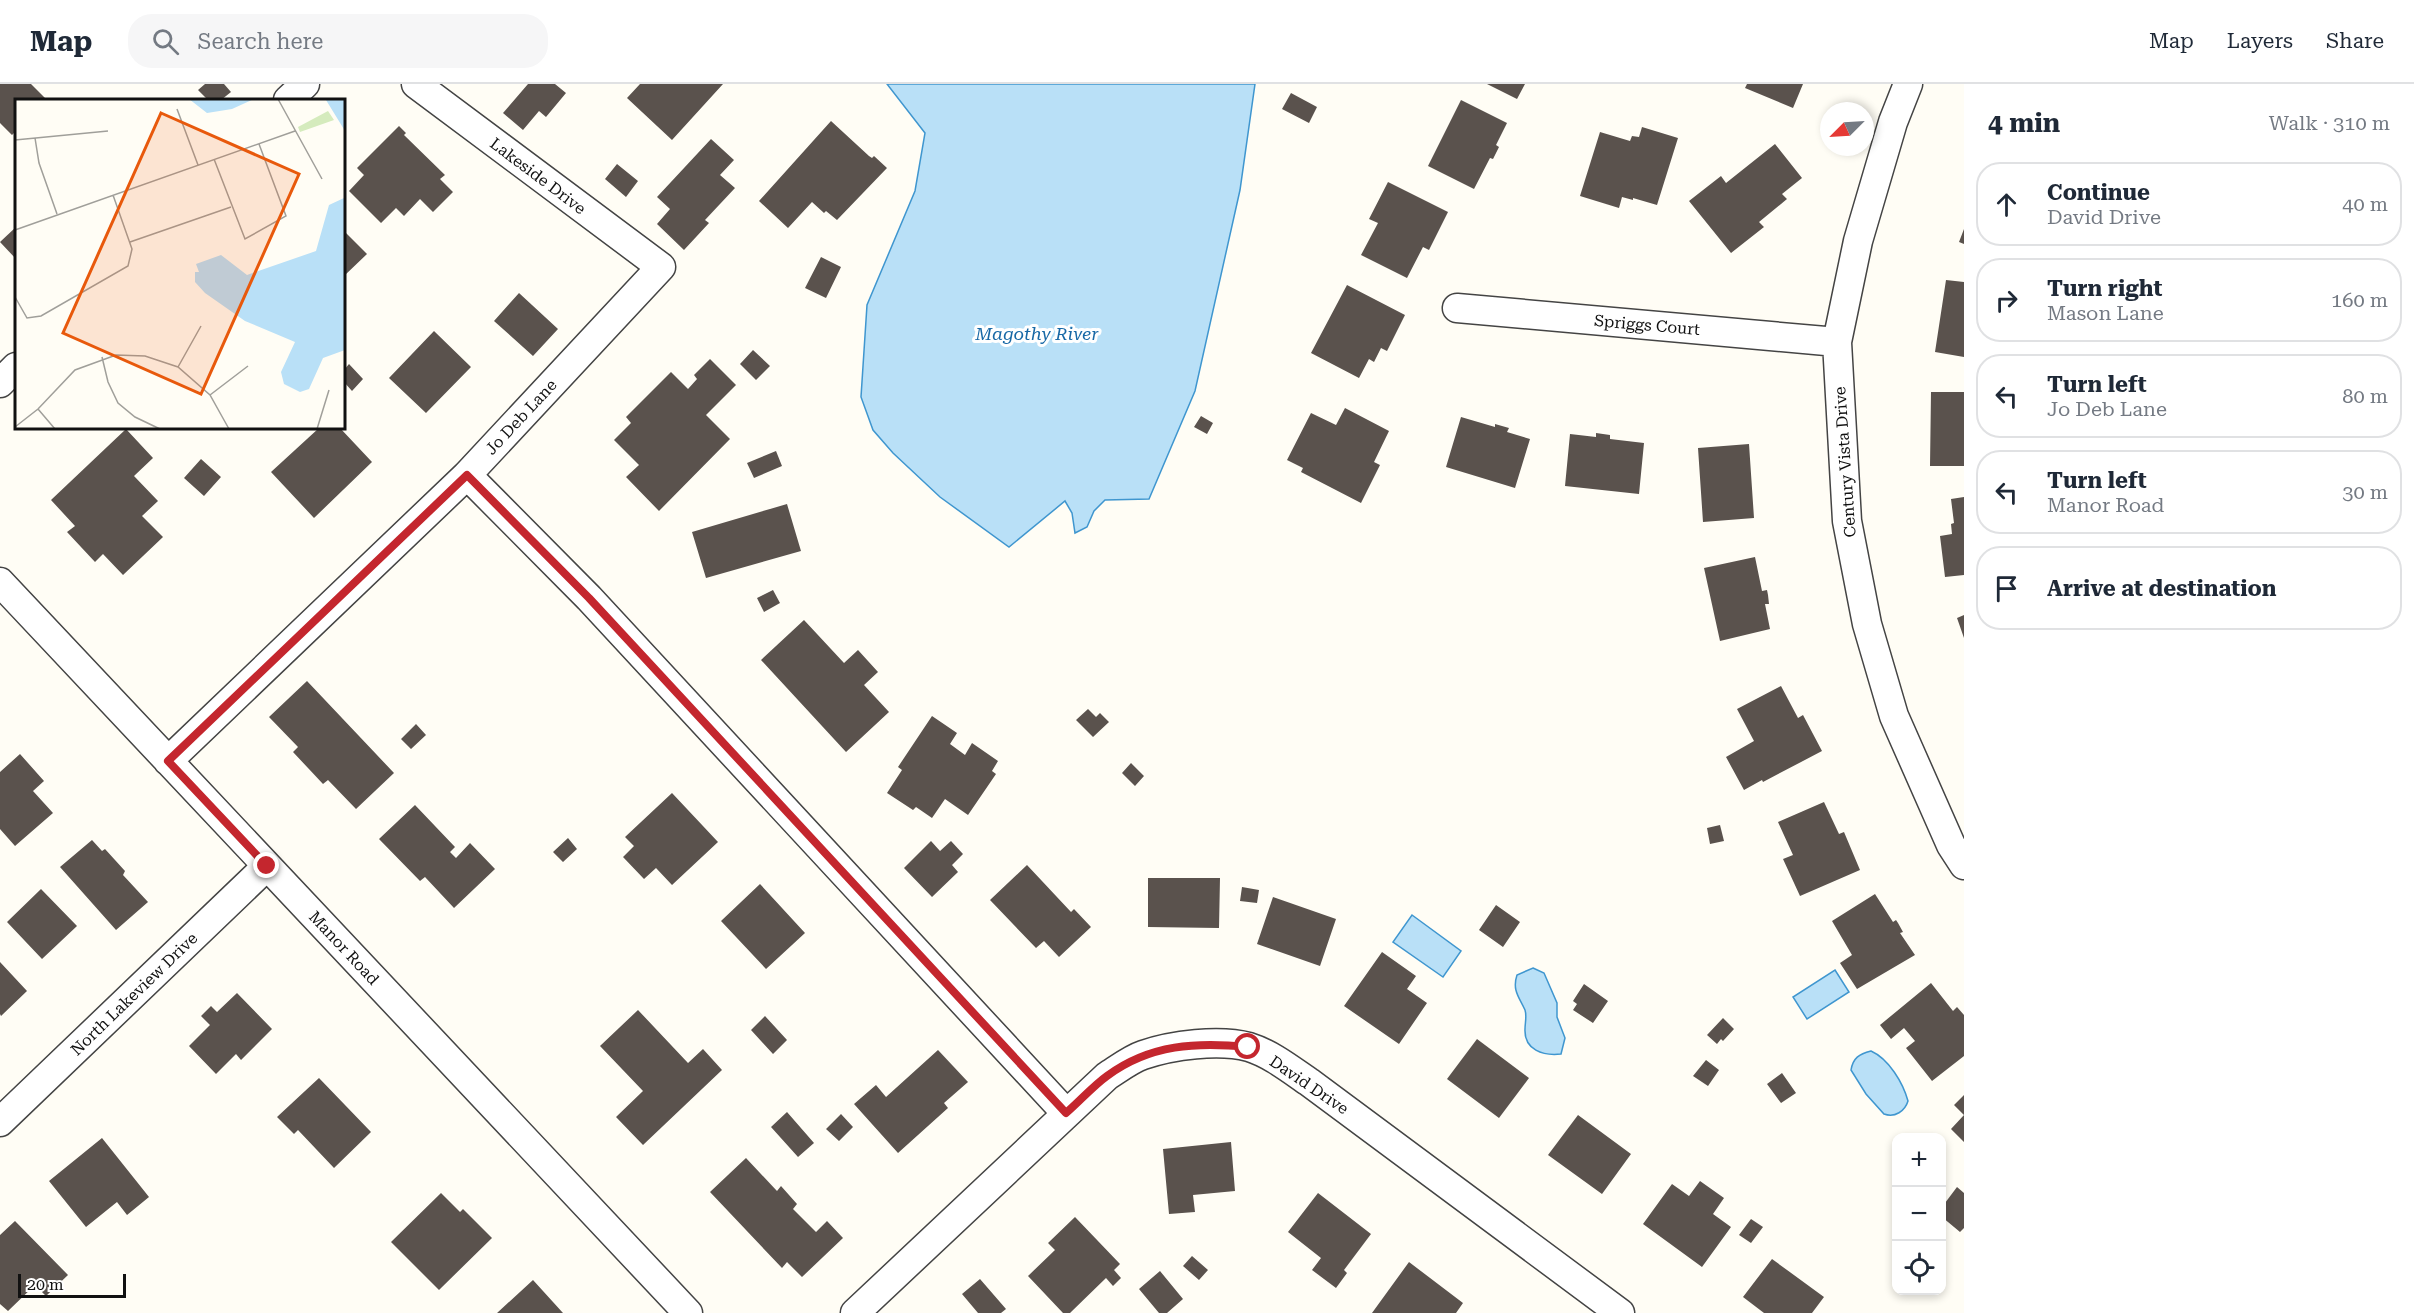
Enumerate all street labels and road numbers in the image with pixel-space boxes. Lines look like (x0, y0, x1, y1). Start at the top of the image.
street label: Lakeside Drive (486, 134, 590, 218)
street label: Spriggs Court (1593, 311, 1701, 339)
street label: Jo Deb Lane (481, 375, 561, 459)
street label: Century Vista Drive (1830, 386, 1860, 538)
street label: Manor Road (305, 907, 383, 989)
street label: North Lakeview Drive (67, 928, 201, 1059)
street label: David Drive (1266, 1052, 1352, 1118)

